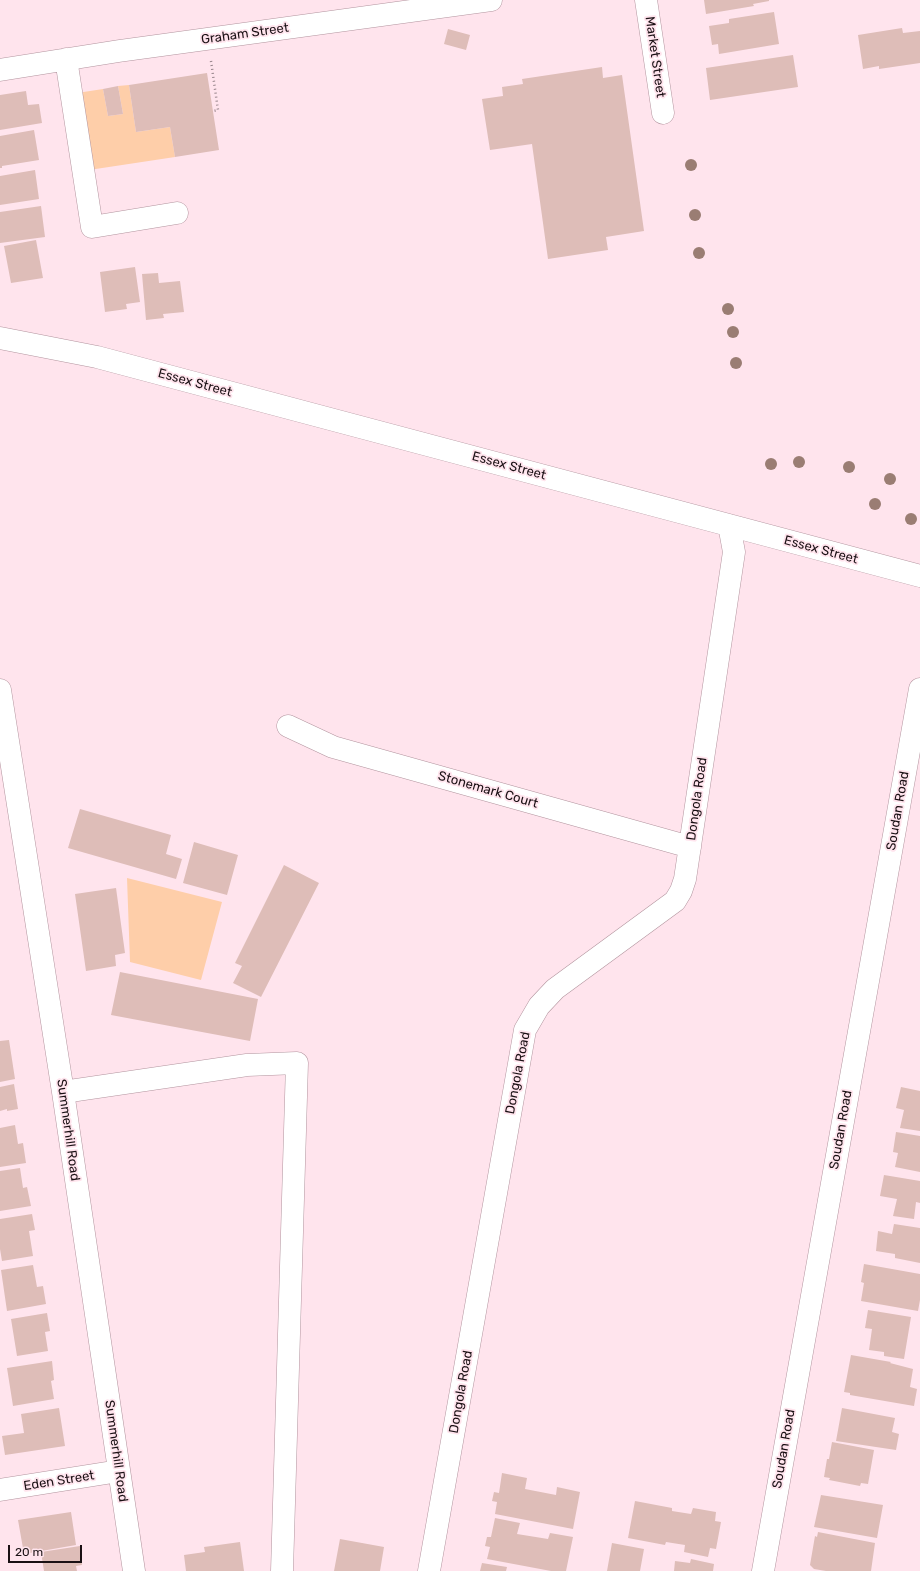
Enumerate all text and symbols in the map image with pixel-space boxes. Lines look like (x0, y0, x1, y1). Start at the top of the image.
street label: Market Street (642, 15, 668, 99)
street label: Graham Street (200, 20, 290, 48)
street label: Essex Street (156, 366, 234, 400)
street label: Essex Street (470, 449, 548, 483)
street label: Essex Street (782, 533, 860, 567)
street label: Dongola Road (683, 756, 711, 842)
street label: Stonemark Court (436, 768, 540, 812)
street label: Soudan Road (883, 770, 913, 852)
street label: Dongola Road (502, 1030, 534, 1116)
street label: Summerhill Road (53, 1078, 83, 1182)
street label: Soudan Road (826, 1089, 856, 1171)
street label: Dongola Road (446, 1349, 476, 1435)
street label: Summerhill Road (101, 1399, 131, 1503)
street label: Soudan Road (769, 1408, 799, 1490)
street label: Eden Street (22, 1468, 96, 1494)
scale bar (10, 1537, 84, 1563)
text: 20 m (15, 1545, 43, 1559)

